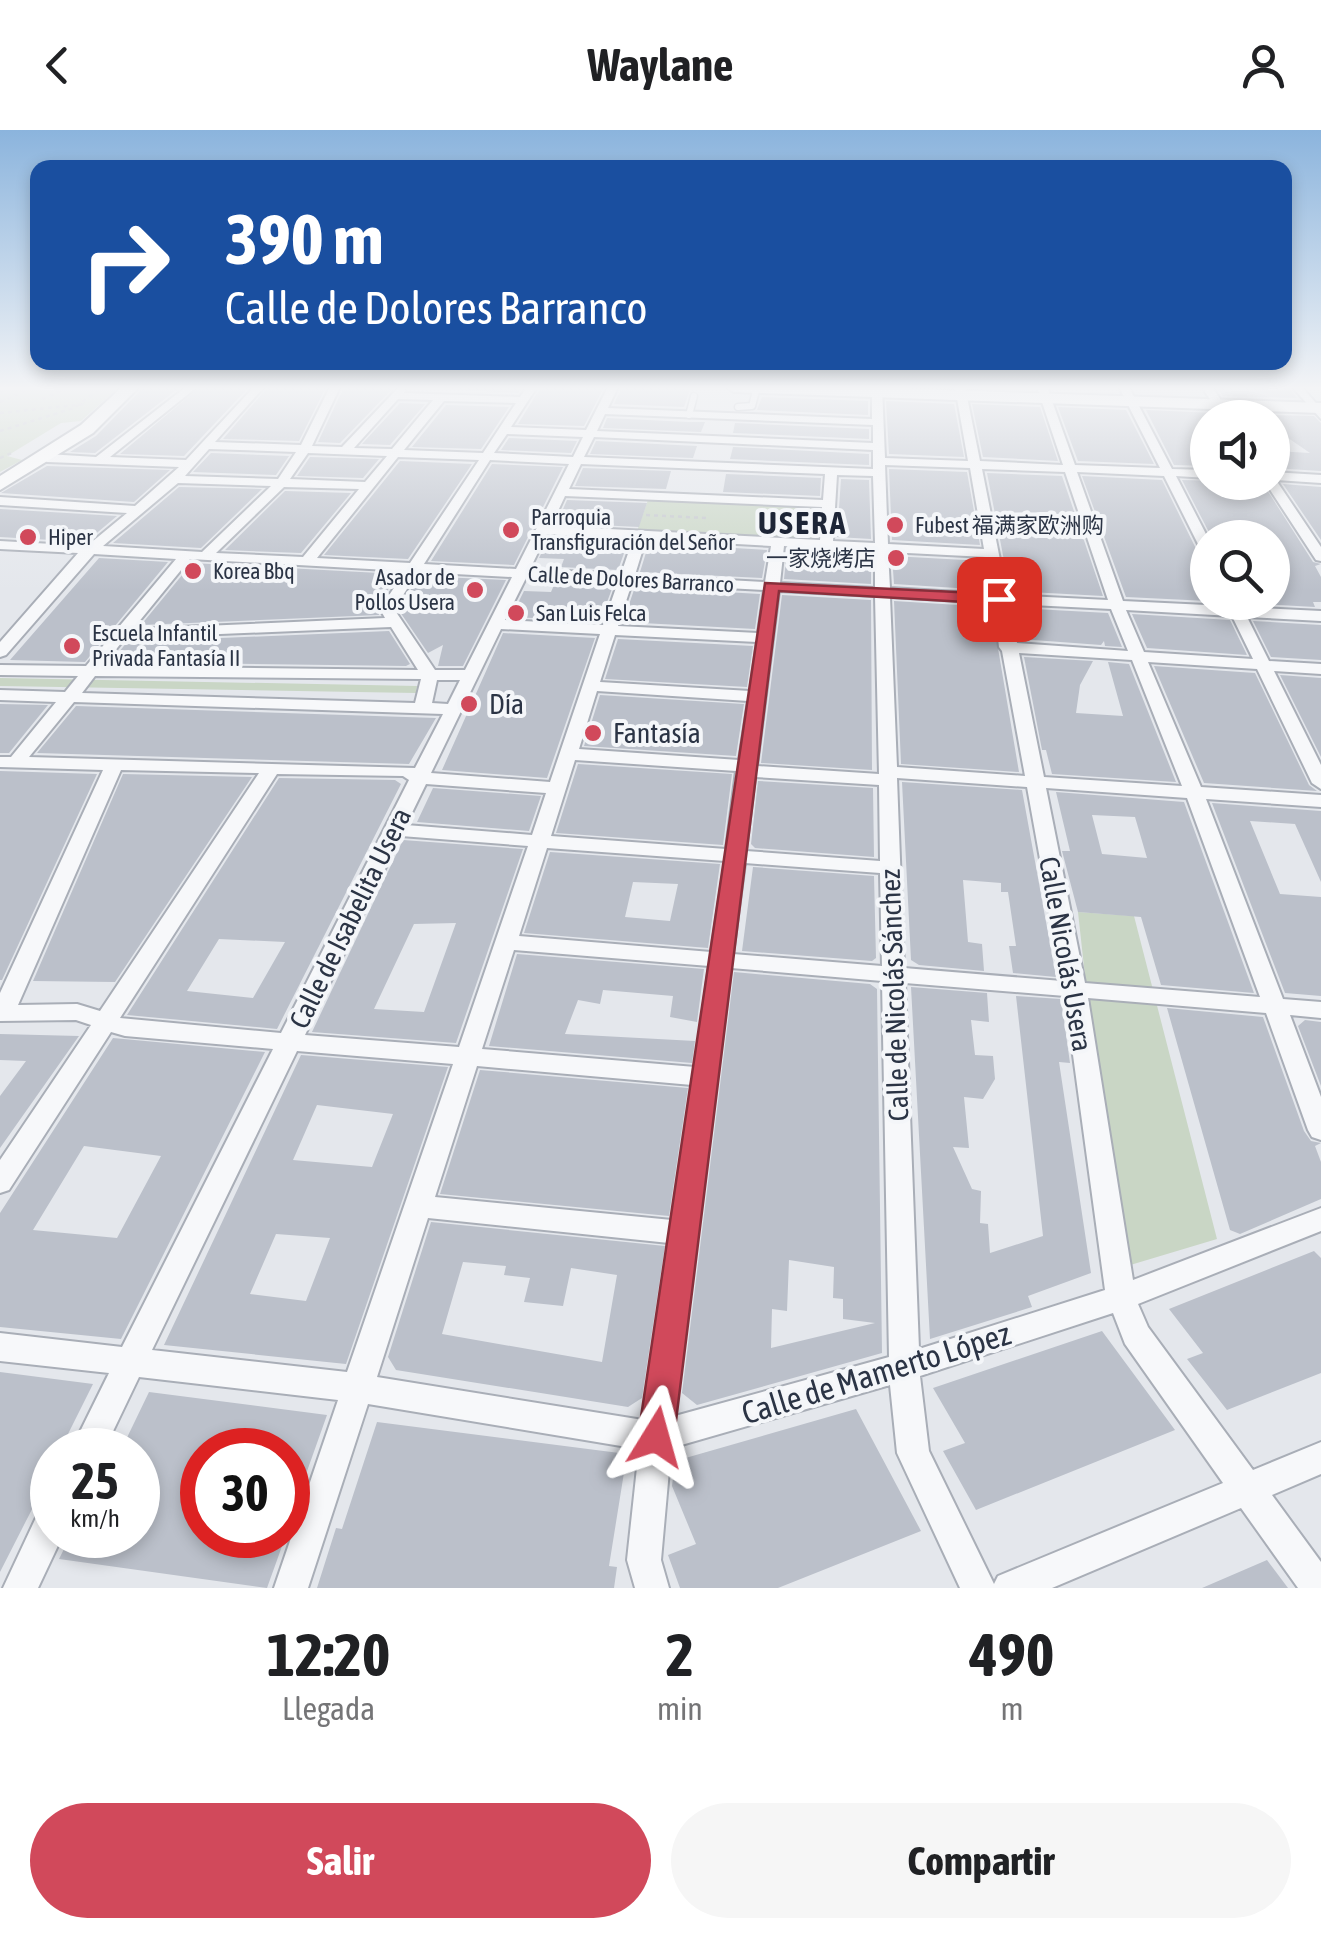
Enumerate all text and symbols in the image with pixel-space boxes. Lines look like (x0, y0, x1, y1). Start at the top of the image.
icon: back (30, 38, 85, 93)
icon: person (1236, 38, 1291, 93)
text: Waylane (588, 39, 733, 91)
text: 390 m (225, 199, 384, 279)
icon: right (60, 200, 190, 330)
text: Calle de Dolores Barranco (225, 282, 647, 334)
map controls (1190, 400, 1290, 620)
button: sound (1190, 400, 1290, 500)
place label: Parroquia Transfiguración del Señor (531, 504, 735, 555)
district label: USERA (758, 504, 848, 541)
place label: Fubest 福满家欧洲购 (915, 512, 1104, 538)
marker: Fubest 福满家欧洲购 (884, 514, 906, 536)
marker: Parroquia Transfiguración del Señor (500, 519, 522, 541)
button: search (1190, 520, 1290, 620)
place label: Hiper (48, 524, 93, 550)
marker: Hiper (17, 526, 39, 548)
place label: 一家烧烤店 (766, 545, 876, 571)
marker: 一家烧烤店 (885, 547, 907, 569)
pin (957, 557, 1042, 642)
place label: Korea Bbq (213, 558, 295, 584)
marker: Korea Bbq (182, 560, 204, 582)
street label: Calle de Dolores Barranco (527, 561, 735, 597)
place label: Asador de Pollos Usera (355, 564, 455, 615)
icon: arrive (972, 572, 1027, 627)
marker: Asador de Pollos Usera (464, 579, 486, 601)
place label: San Luis Felca (536, 600, 647, 626)
marker: San Luis Felca (505, 602, 527, 624)
place label: Escuela Infantil Privada Fantasía II (92, 620, 240, 671)
marker: Escuela Infantil Privada Fantasía II (61, 635, 83, 657)
place label: Día (489, 688, 524, 720)
marker: Día (458, 693, 480, 715)
place label: Fantasía (613, 717, 701, 749)
marker: Fantasía (582, 722, 604, 744)
street label: Calle de Isabelita Usera (283, 803, 417, 1033)
street label: Calle Nicolás Usera (1033, 854, 1099, 1054)
street label: Calle de Nicolás Sánchez (874, 868, 914, 1122)
street label: Calle de Mamerto López (737, 1314, 1015, 1431)
position arrow (604, 1385, 708, 1489)
speed limit sign: 30 (180, 1428, 310, 1558)
text: 25 (71, 1452, 118, 1510)
text: km/h (70, 1504, 120, 1532)
text: 12:20 (267, 1620, 390, 1689)
text: 2 (666, 1620, 694, 1689)
text: 490 (970, 1620, 1054, 1689)
text: Llegada (282, 1690, 375, 1727)
text: min (657, 1690, 703, 1727)
text: m (1000, 1690, 1023, 1727)
button: Salir (30, 1803, 651, 1918)
button: Compartir (671, 1803, 1291, 1918)

